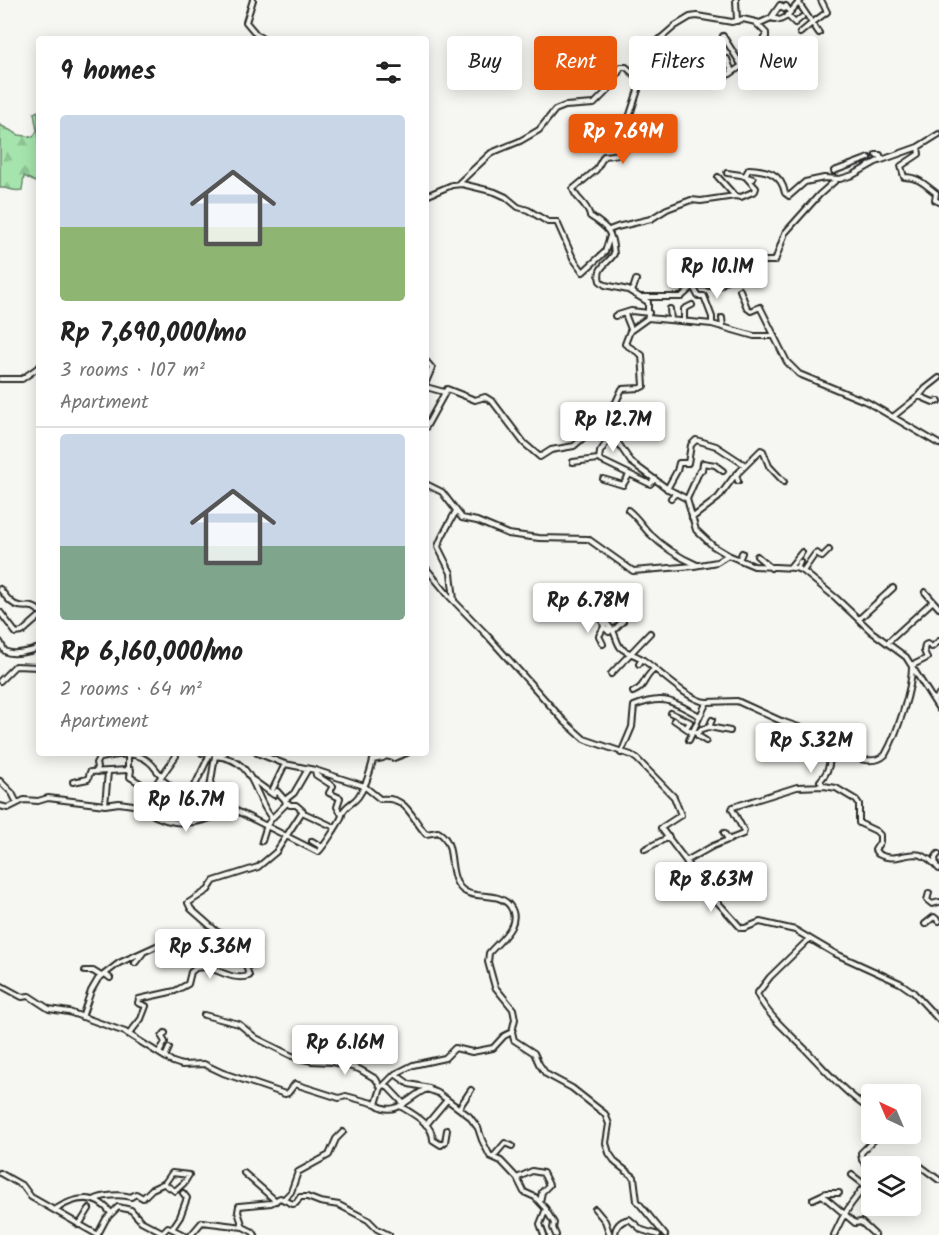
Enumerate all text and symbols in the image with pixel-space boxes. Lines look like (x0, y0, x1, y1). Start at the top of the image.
chip: Buy (447, 36, 522, 90)
chip: Rent (534, 36, 617, 90)
chip: Filters (629, 36, 726, 90)
chip: New (738, 36, 818, 90)
text: 9 homes (60, 51, 156, 93)
icon: filters (372, 56, 405, 89)
pin: Rp 7.69M (561, 114, 685, 165)
text: Rp 7.69M (583, 117, 663, 149)
icon: home (179, 154, 287, 262)
pin: Rp 10.1M (655, 249, 779, 300)
text: Rp 10.1M (681, 252, 753, 284)
text: Rp 7,690,000/mo (60, 313, 247, 355)
text: 3 rooms · 107 m² (60, 355, 205, 387)
text: Apartment (60, 387, 149, 419)
pin: Rp 12.7M (551, 402, 675, 453)
text: Rp 12.7M (574, 405, 652, 437)
icon: home (179, 473, 287, 581)
pin: Rp 6.78M (526, 583, 650, 634)
text: Rp 6.78M (547, 586, 629, 618)
text: Rp 6,160,000/mo (60, 632, 243, 674)
text: 2 rooms · 64 m² (60, 674, 202, 706)
text: Apartment (60, 706, 149, 738)
pin: Rp 5.32M (749, 723, 873, 774)
text: Rp 5.32M (769, 726, 853, 758)
pin: Rp 16.7M (124, 782, 248, 833)
text: Rp 16.7M (148, 785, 224, 817)
pin: Rp 8.63M (649, 862, 773, 913)
text: Rp 8.63M (669, 865, 753, 897)
pin: Rp 5.36M (148, 929, 272, 980)
text: Rp 5.36M (169, 932, 251, 964)
pin: Rp 6.16M (283, 1025, 407, 1076)
text: Rp 6.16M (306, 1028, 384, 1060)
north arrow (861, 1084, 921, 1144)
map controls (861, 1084, 921, 1216)
button: layers (861, 1156, 921, 1216)

